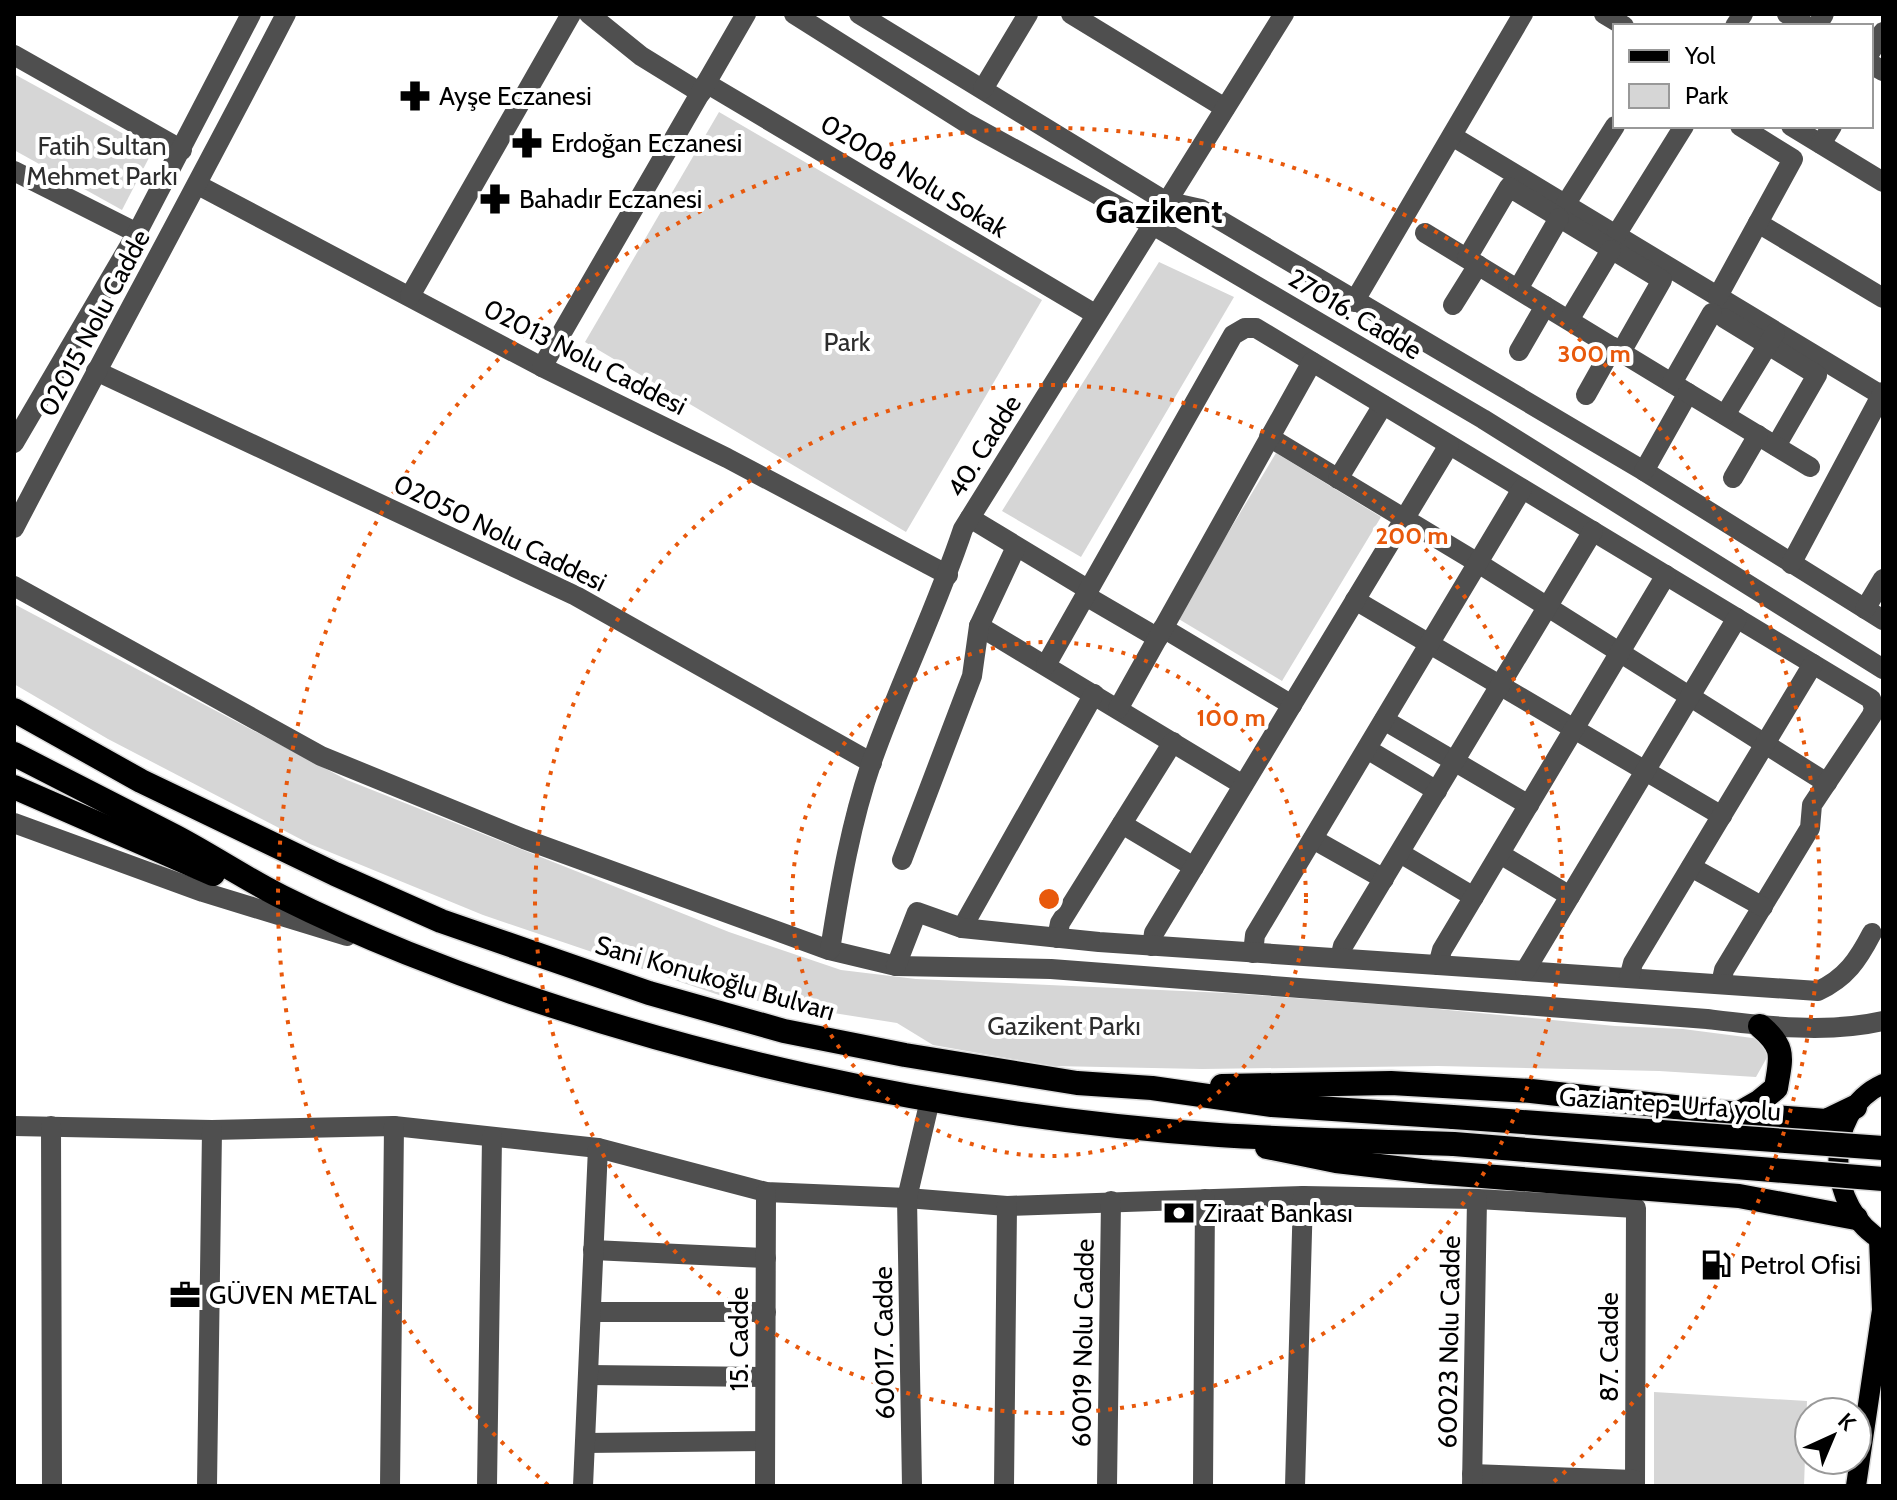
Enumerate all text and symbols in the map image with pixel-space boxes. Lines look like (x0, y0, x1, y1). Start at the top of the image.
legend (1613, 24, 1873, 128)
text: Yol (1684, 41, 1716, 70)
pharmacy icon: Ayşe Eczanesi (398, 79, 432, 113)
place label: Ayşe Eczanesi (439, 80, 592, 112)
text: Park (1685, 81, 1728, 110)
street label: 02008 Nolu Sokak (815, 108, 1014, 245)
pharmacy icon: Erdoğan Eczanesi (510, 126, 544, 160)
place label: Erdoğan Eczanesi (551, 127, 742, 159)
park label: Fatih Sultan Mehmet Parkı (26, 130, 178, 192)
pharmacy icon: Bahadır Eczanesi (478, 182, 512, 216)
place label: Bahadır Eczanesi (519, 183, 702, 215)
district label: Gazikent (1095, 190, 1223, 232)
street label: 02015 Nolu Cadde (31, 224, 157, 422)
street label: 27016. Cadde (1283, 262, 1427, 366)
street label: 02013 Nolu Caddesi (478, 292, 692, 422)
park label: Park (824, 326, 871, 358)
text: 300 m (1557, 339, 1631, 368)
street label: 40. Cadde (940, 389, 1028, 503)
street label: 02050 Nolu Caddesi (388, 468, 612, 598)
text: 200 m (1376, 521, 1448, 550)
text: 100 m (1196, 703, 1266, 732)
centre of rings (1035, 885, 1063, 913)
street label: Sani Konukoğlu Bulvarı (592, 928, 838, 1028)
park label: Gazikent Parkı (987, 1010, 1141, 1042)
street label: Gaziantep-Urfa yolu (1558, 1080, 1782, 1128)
bank icon: Ziraat Bankası (1162, 1196, 1196, 1230)
place label: Ziraat Bankası (1203, 1197, 1353, 1229)
street label: 60023 Nolu Cadde (1431, 1235, 1467, 1449)
street label: 60019 Nolu Cadde (1065, 1238, 1101, 1448)
fuel station icon: Petrol Ofisi (1699, 1248, 1733, 1282)
place label: Petrol Ofisi (1740, 1249, 1861, 1281)
street label: 60017. Cadde (867, 1266, 901, 1420)
office icon: GÜVEN METAL (168, 1278, 202, 1312)
place label: GÜVEN METAL (209, 1279, 377, 1311)
street label: 15. Cadde (723, 1287, 755, 1391)
street label: 87. Cadde (1593, 1292, 1625, 1402)
north arrow (1793, 1396, 1873, 1476)
text: K (1832, 1407, 1861, 1437)

